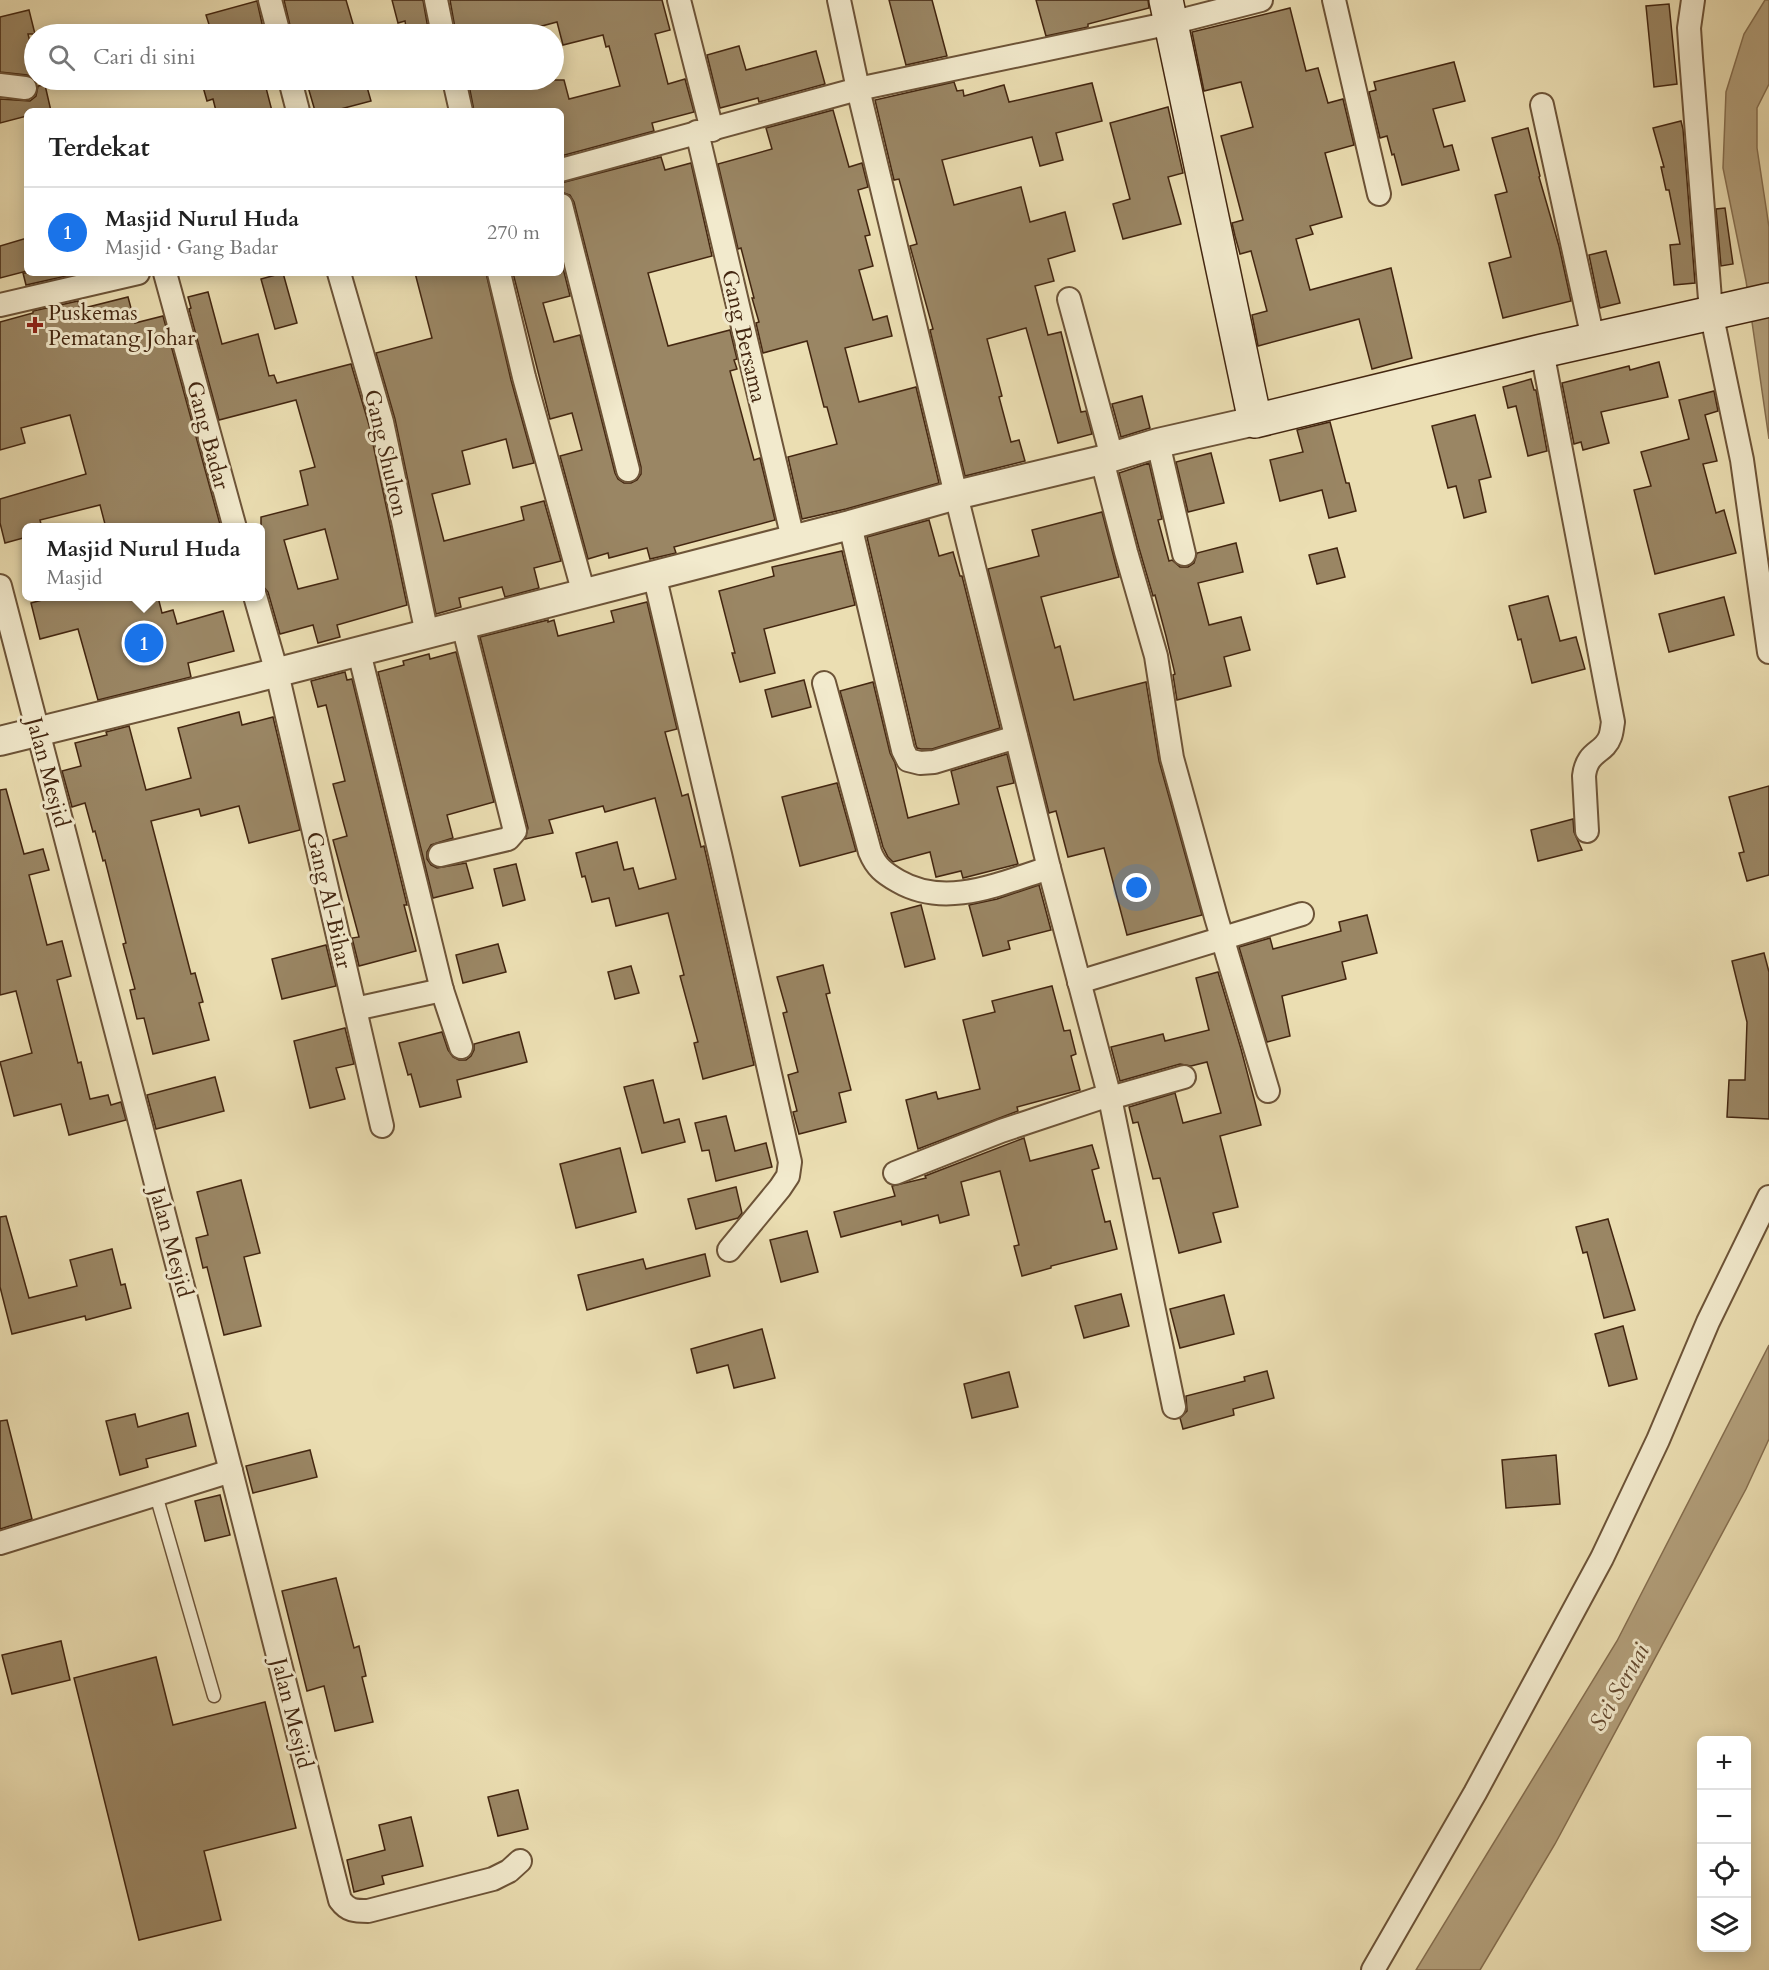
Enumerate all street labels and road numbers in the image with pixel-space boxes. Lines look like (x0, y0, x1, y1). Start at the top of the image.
street label: Gang Bersama (714, 267, 774, 406)
street label: Gang Badar (179, 378, 237, 494)
street label: Gang Shulton (357, 387, 415, 520)
street label: Jalan Mesjid (18, 711, 77, 831)
street label: Gang Al-Bihar (299, 829, 360, 972)
street label: Jalan Mesjid (141, 1181, 200, 1301)
street label: Jalan Mesjid (263, 1652, 320, 1772)

